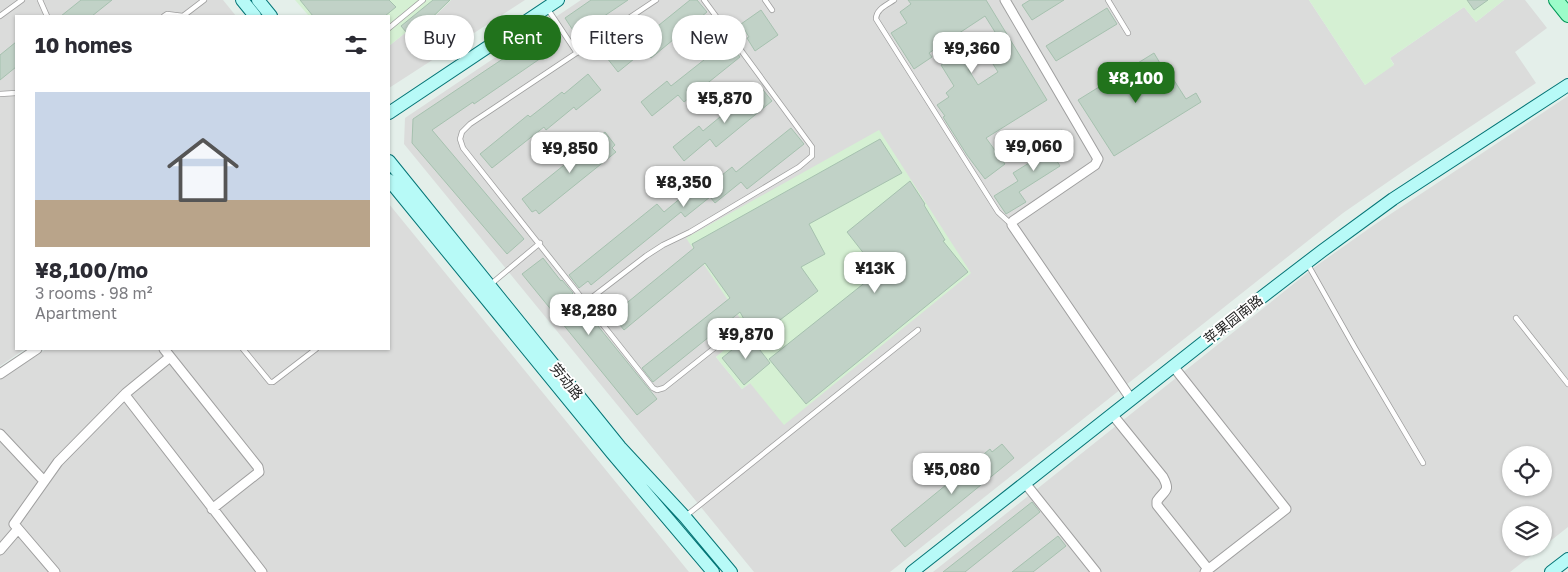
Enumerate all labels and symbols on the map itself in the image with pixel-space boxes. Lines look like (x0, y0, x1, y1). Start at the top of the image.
pin: ¥9,360 (931, 32, 1013, 74)
pin: ¥8,100 (1095, 62, 1177, 104)
pin: ¥5,870 (684, 82, 766, 124)
pin: ¥9,060 (993, 130, 1075, 172)
pin: ¥9,850 (529, 132, 611, 174)
pin: ¥8,350 (643, 166, 725, 208)
pin: ¥13K (845, 252, 905, 294)
street label: 苹果园南路 (1200, 291, 1266, 347)
pin: ¥8,280 (548, 294, 630, 336)
pin: ¥9,870 (705, 318, 787, 360)
street label: 劳动路 (547, 359, 587, 403)
pin: ¥5,080 (911, 452, 993, 495)

